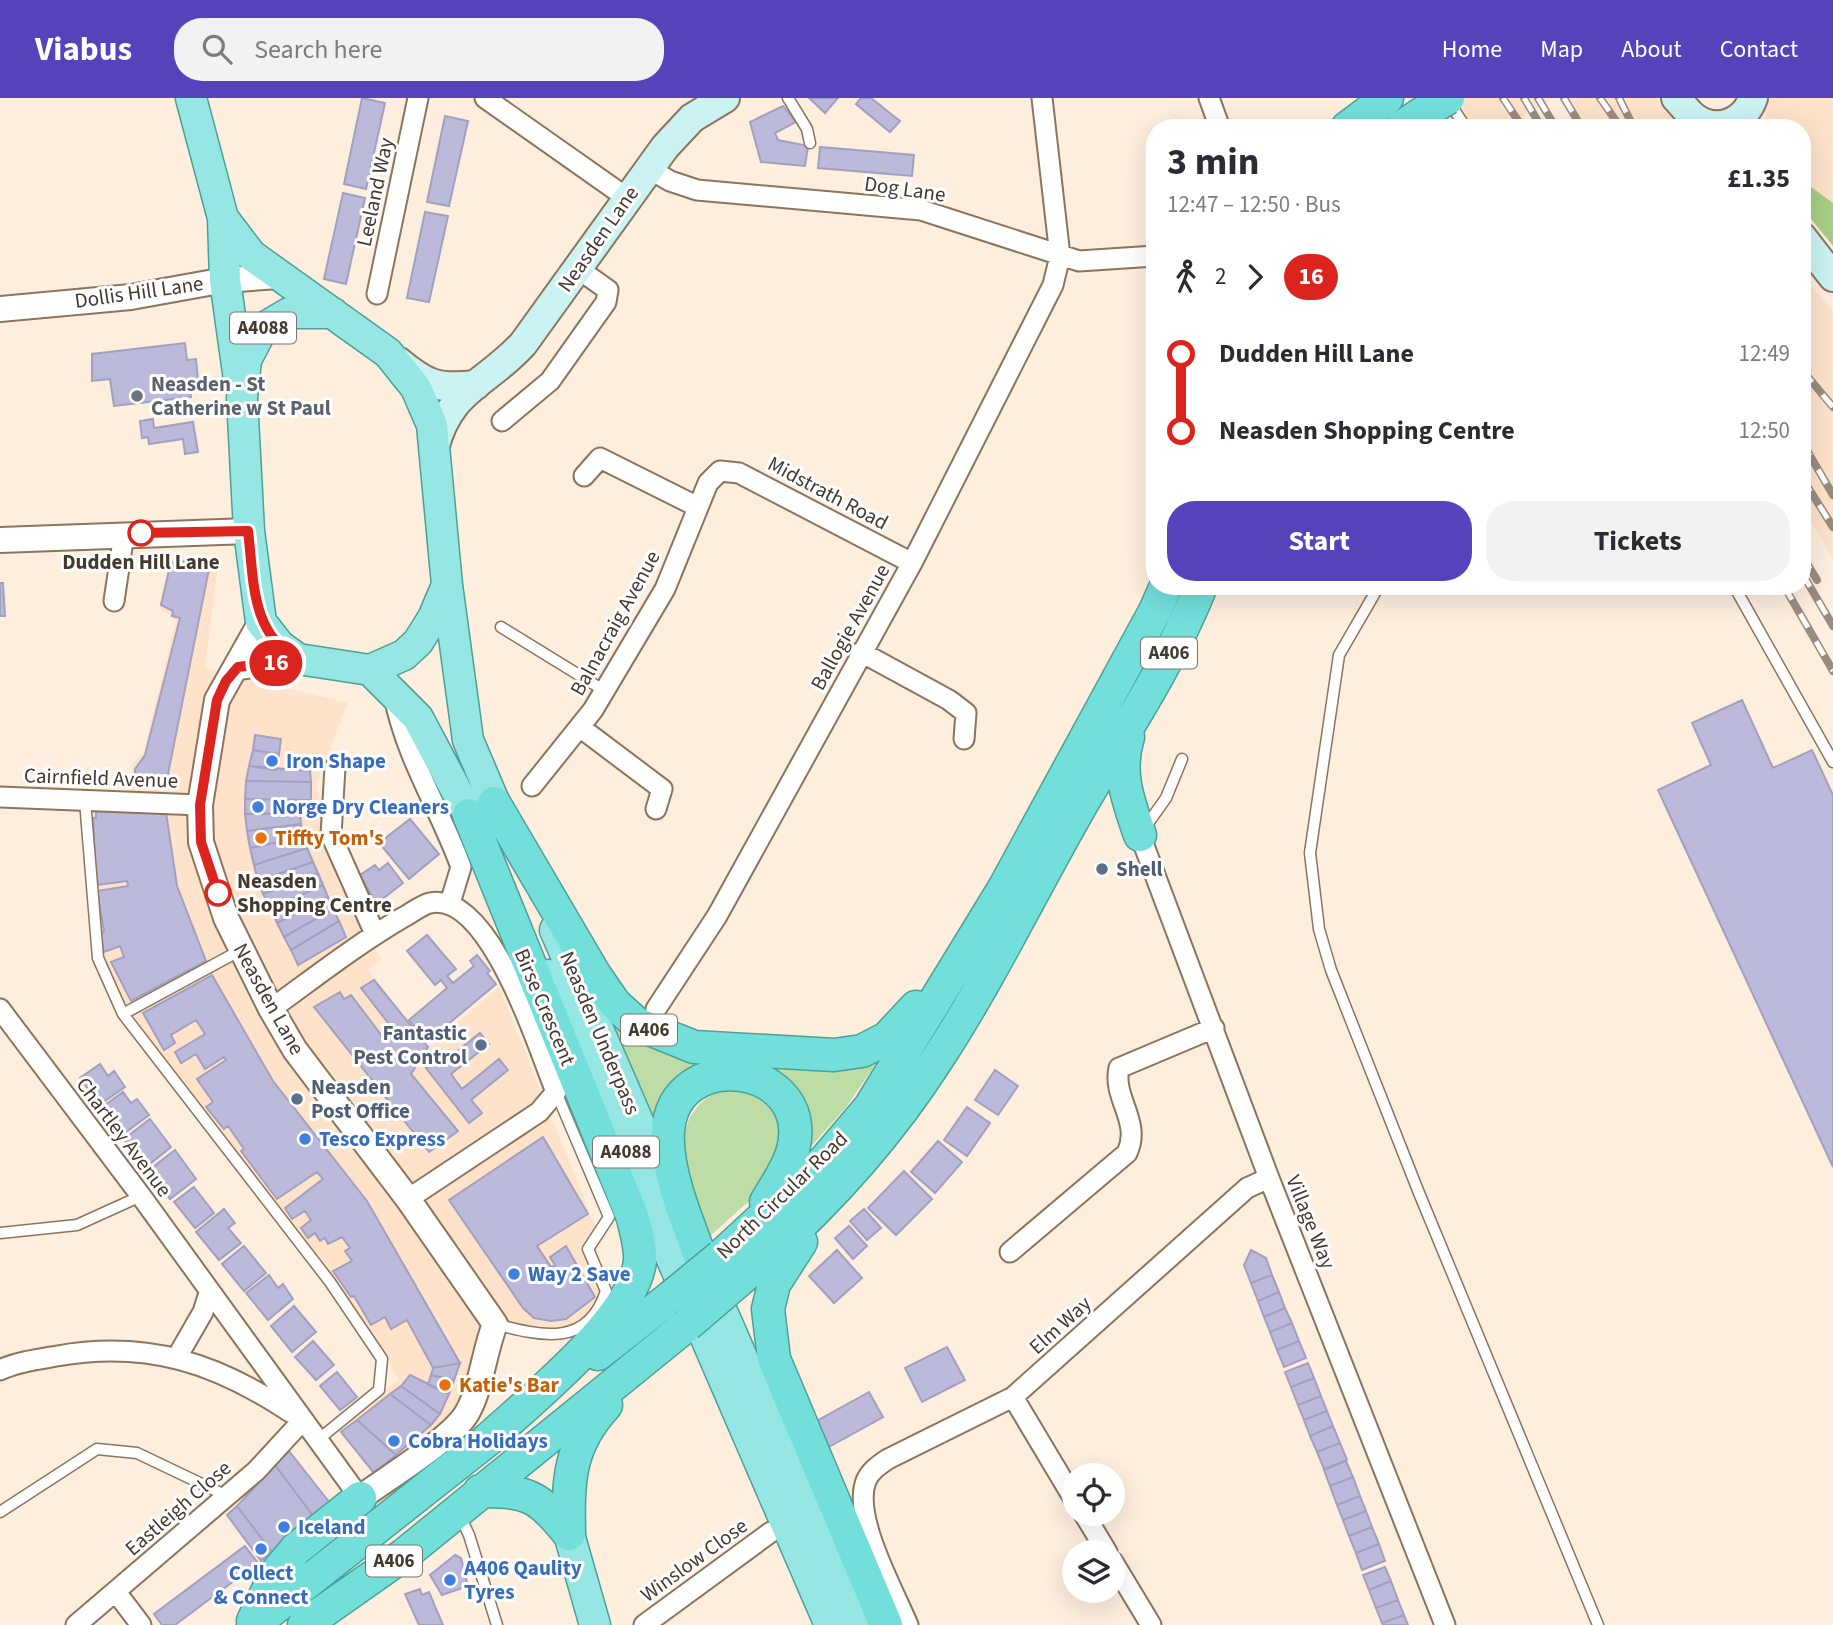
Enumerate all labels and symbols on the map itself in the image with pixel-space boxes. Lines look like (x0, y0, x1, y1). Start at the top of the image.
street label: Leeland Way (349, 135, 401, 249)
street label: Dog Lane (862, 168, 948, 210)
street label: Neasden Lane (550, 180, 646, 298)
street label: Dollis Hill Lane (73, 268, 205, 316)
road number: A4088 (230, 312, 296, 344)
place label: Neasden - St Catherine w St Paul (151, 369, 331, 423)
marker: Neasden - St Catherine w St Paul (129, 388, 145, 404)
street label: Midstrath Road (762, 449, 894, 537)
marker: Dudden Hill Lane (128, 520, 154, 546)
street label: Balnacraig Avenue (563, 545, 667, 701)
place label: Dudden Hill Lane (62, 547, 220, 577)
street label: Ballogie Avenue (803, 558, 897, 696)
road number: A406 (1141, 638, 1197, 668)
line badge: 16 (244, 640, 308, 686)
place label: Iron Shape (286, 746, 386, 776)
marker: Iron Shape (264, 753, 280, 769)
street label: Cairnfield Avenue (23, 760, 179, 796)
place label: Norge Dry Cleaners (272, 792, 449, 822)
marker: Norge Dry Cleaners (250, 799, 266, 815)
place label: Tiffty Tom's (275, 823, 384, 853)
marker: Tiffty Tom's (253, 830, 269, 846)
place label: Shell (1116, 854, 1163, 884)
marker: Shell (1094, 861, 1110, 877)
place label: Neasden Shopping Centre (237, 866, 392, 920)
marker: Neasden Shopping Centre (205, 880, 231, 906)
street label: Neasden Lane (226, 938, 312, 1060)
street label: Birse Crescent (507, 944, 583, 1070)
street label: Neasden Underpass (552, 947, 648, 1119)
road number: A406 (621, 1014, 677, 1046)
place label: Fantastic Pest Control (353, 1018, 467, 1072)
marker: Fantastic Pest Control (473, 1037, 489, 1053)
street label: Chartley Avenue (69, 1071, 179, 1203)
place label: Neasden Post Office (311, 1072, 410, 1126)
marker: Neasden Post Office (289, 1091, 305, 1107)
place label: Tesco Express (319, 1124, 445, 1154)
street label: North Circular Road (709, 1124, 855, 1266)
marker: Tesco Express (297, 1131, 313, 1147)
road number: A4088 (593, 1136, 659, 1168)
street label: Village Way (1279, 1171, 1343, 1274)
place label: Way 2 Save (528, 1259, 631, 1289)
marker: Way 2 Save (506, 1266, 522, 1282)
street label: Elm Way (1022, 1289, 1098, 1361)
place label: Katie's Bar (459, 1370, 559, 1400)
marker: Katie's Bar (437, 1377, 453, 1393)
place label: Cobra Holidays (408, 1426, 548, 1456)
marker: Cobra Holidays (386, 1433, 402, 1449)
street label: Eastleigh Close (118, 1453, 238, 1563)
street label: Winslow Close (634, 1511, 754, 1609)
place label: Iceland (298, 1512, 366, 1542)
marker: Iceland (276, 1519, 292, 1535)
marker: Collect & Connect (253, 1541, 269, 1557)
road number: A406 (366, 1546, 422, 1576)
place label: A406 Qaulity Tyres (463, 1553, 582, 1607)
place label: Collect & Connect (214, 1558, 308, 1612)
marker: A406 Qaulity Tyres (442, 1572, 458, 1588)

